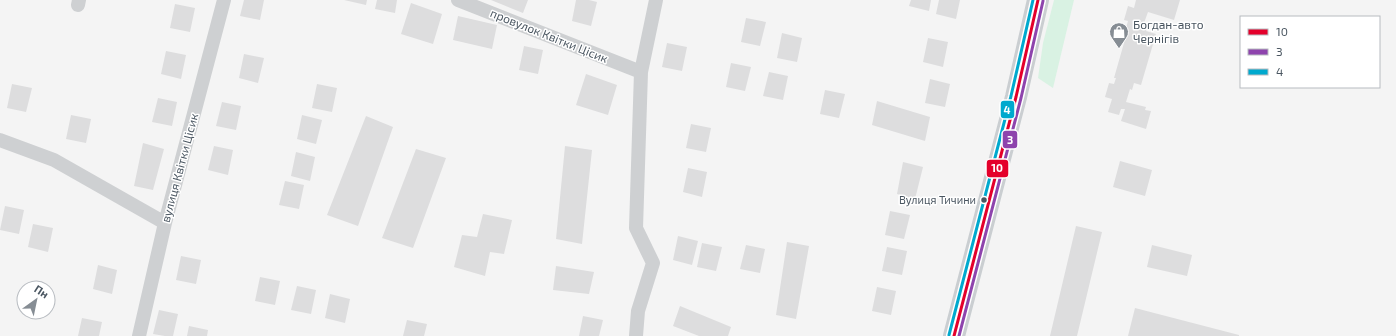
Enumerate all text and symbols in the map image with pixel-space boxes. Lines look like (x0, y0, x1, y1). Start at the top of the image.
street label: провулок Квітки Цісик (488, 5, 611, 66)
legend (1240, 16, 1380, 88)
place label: Богдан-авто Чернігів (1133, 17, 1204, 45)
shop icon: Богдан-авто Чернігів (1108, 21, 1130, 49)
text: 10 (1276, 24, 1288, 38)
text: 3 (1276, 44, 1283, 58)
text: 4 (1276, 64, 1283, 78)
line badge: 4 (1000, 100, 1015, 119)
text: 4 (1003, 103, 1011, 116)
street label: вулиця Квітки Цісик (158, 111, 201, 224)
line badge: 3 (1002, 130, 1018, 149)
text: 3 (1007, 133, 1013, 146)
line badge: 10 (986, 159, 1009, 178)
text: 10 (991, 161, 1003, 174)
place label: Вулиця Тичини (899, 193, 976, 207)
marker: Вулиця Тичини (979, 195, 989, 205)
north arrow (16, 280, 56, 320)
text: Пн (32, 282, 51, 301)

